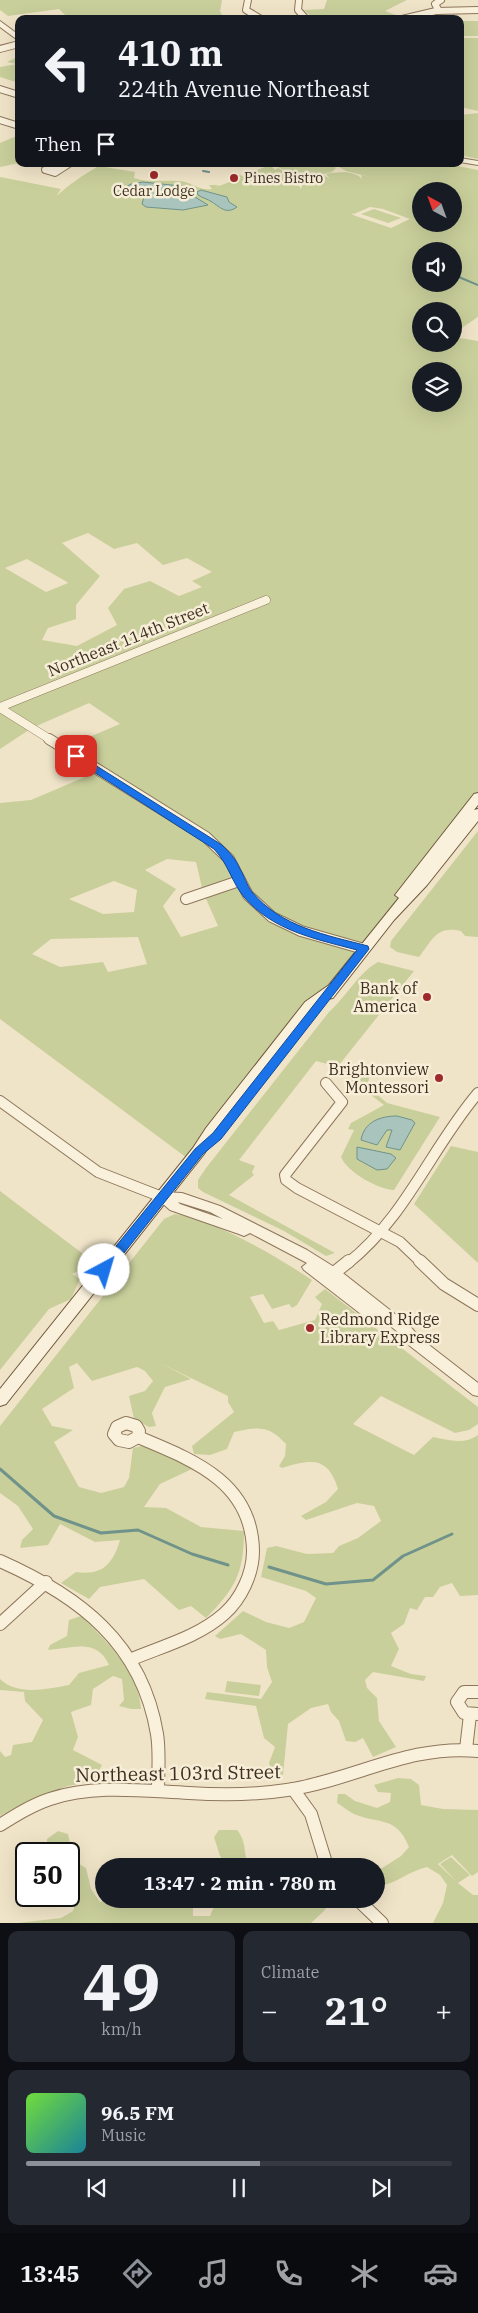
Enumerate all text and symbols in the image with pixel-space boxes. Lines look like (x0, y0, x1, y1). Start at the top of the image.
text: 410 m (118, 30, 223, 76)
icon: left (35, 35, 100, 100)
text: 224th Avenue Northeast (118, 74, 370, 103)
icon: arrive (92, 130, 120, 158)
text: Then (35, 132, 82, 156)
marker: Cedar Lodge (148, 169, 160, 181)
place label: Pines Bistro (244, 169, 323, 187)
marker: Pines Bistro (228, 172, 240, 184)
place label: Cedar Lodge (113, 182, 195, 200)
north arrow (412, 182, 462, 232)
map controls (412, 182, 462, 412)
button: sound (412, 242, 462, 292)
button: search (412, 302, 462, 352)
button: layers (412, 362, 462, 412)
street label: Northeast 114th Street (45, 597, 212, 680)
pin (55, 735, 97, 777)
icon: arrive (62, 742, 90, 770)
place label: Bank of America (353, 978, 419, 1016)
marker: Bank of America (421, 991, 433, 1003)
place label: Brightonview Montessori (328, 1059, 430, 1097)
marker: Brightonview Montessori (433, 1072, 445, 1084)
position arrow (77, 1243, 129, 1295)
place label: Redmond Ridge Library Express (320, 1309, 440, 1347)
marker: Redmond Ridge Library Express (304, 1322, 316, 1334)
street label: Northeast 103rd Street (75, 1759, 281, 1787)
speed limit sign: 50 (15, 1842, 80, 1907)
text: 13:47 · 2 min · 780 m (144, 1871, 336, 1895)
text: 49 (82, 1944, 161, 2029)
text: Climate (261, 1962, 319, 1982)
text: 21° (325, 1986, 388, 2035)
text: − (261, 1992, 278, 2029)
text: + (435, 1992, 452, 2029)
text: km/h (101, 2019, 142, 2039)
text: 96.5 FM (101, 2101, 174, 2125)
text: Music (101, 2125, 146, 2145)
icon: previous (83, 2174, 111, 2202)
icon: pause (225, 2174, 253, 2202)
icon: next (367, 2174, 395, 2202)
icon: directions (120, 2256, 155, 2291)
icon: music (196, 2256, 231, 2291)
icon: phone (271, 2256, 306, 2291)
icon: climate (347, 2256, 382, 2291)
icon: car (423, 2256, 458, 2291)
text: 13:45 (20, 2259, 80, 2288)

